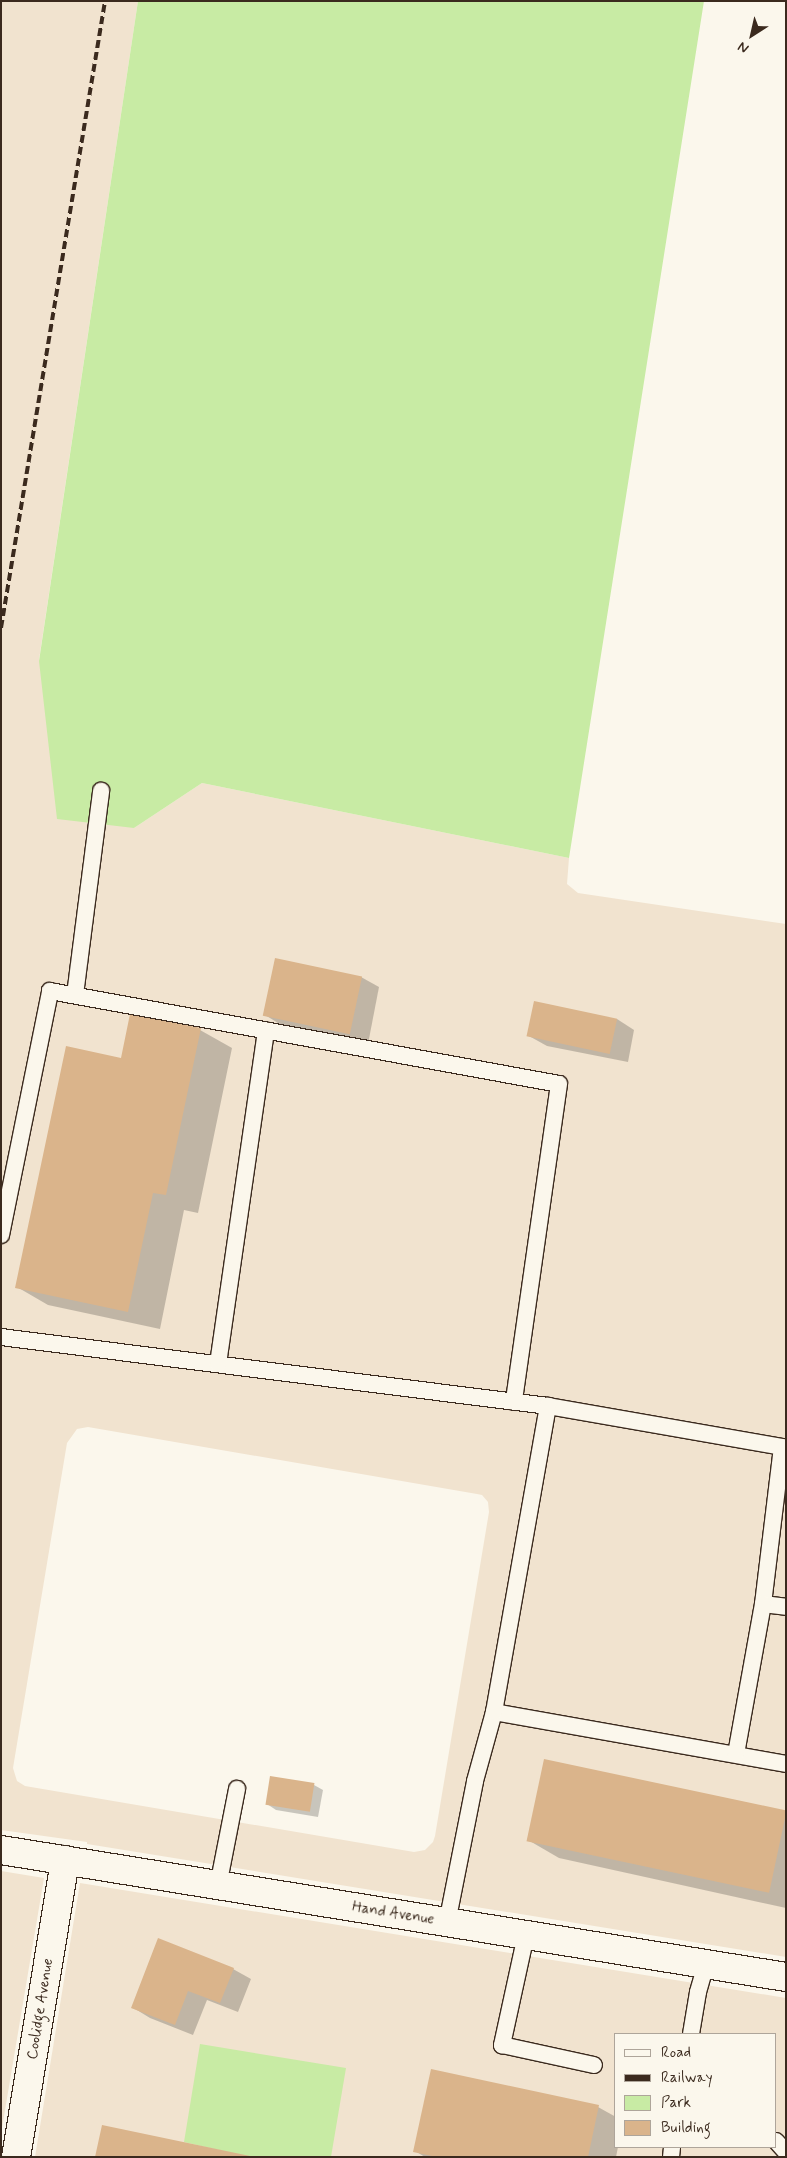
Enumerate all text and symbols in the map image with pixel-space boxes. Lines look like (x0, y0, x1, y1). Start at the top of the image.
north arrow (727, 10, 777, 60)
text: N (734, 37, 752, 57)
street label: Hand Avenue (350, 1898, 436, 1930)
street label: Coolidge Avenue (24, 1956, 58, 2062)
legend (614, 2033, 777, 2148)
text: Road (661, 2043, 691, 2063)
text: Railway (661, 2068, 713, 2088)
text: Park (661, 2093, 691, 2113)
text: Building (661, 2118, 711, 2138)

